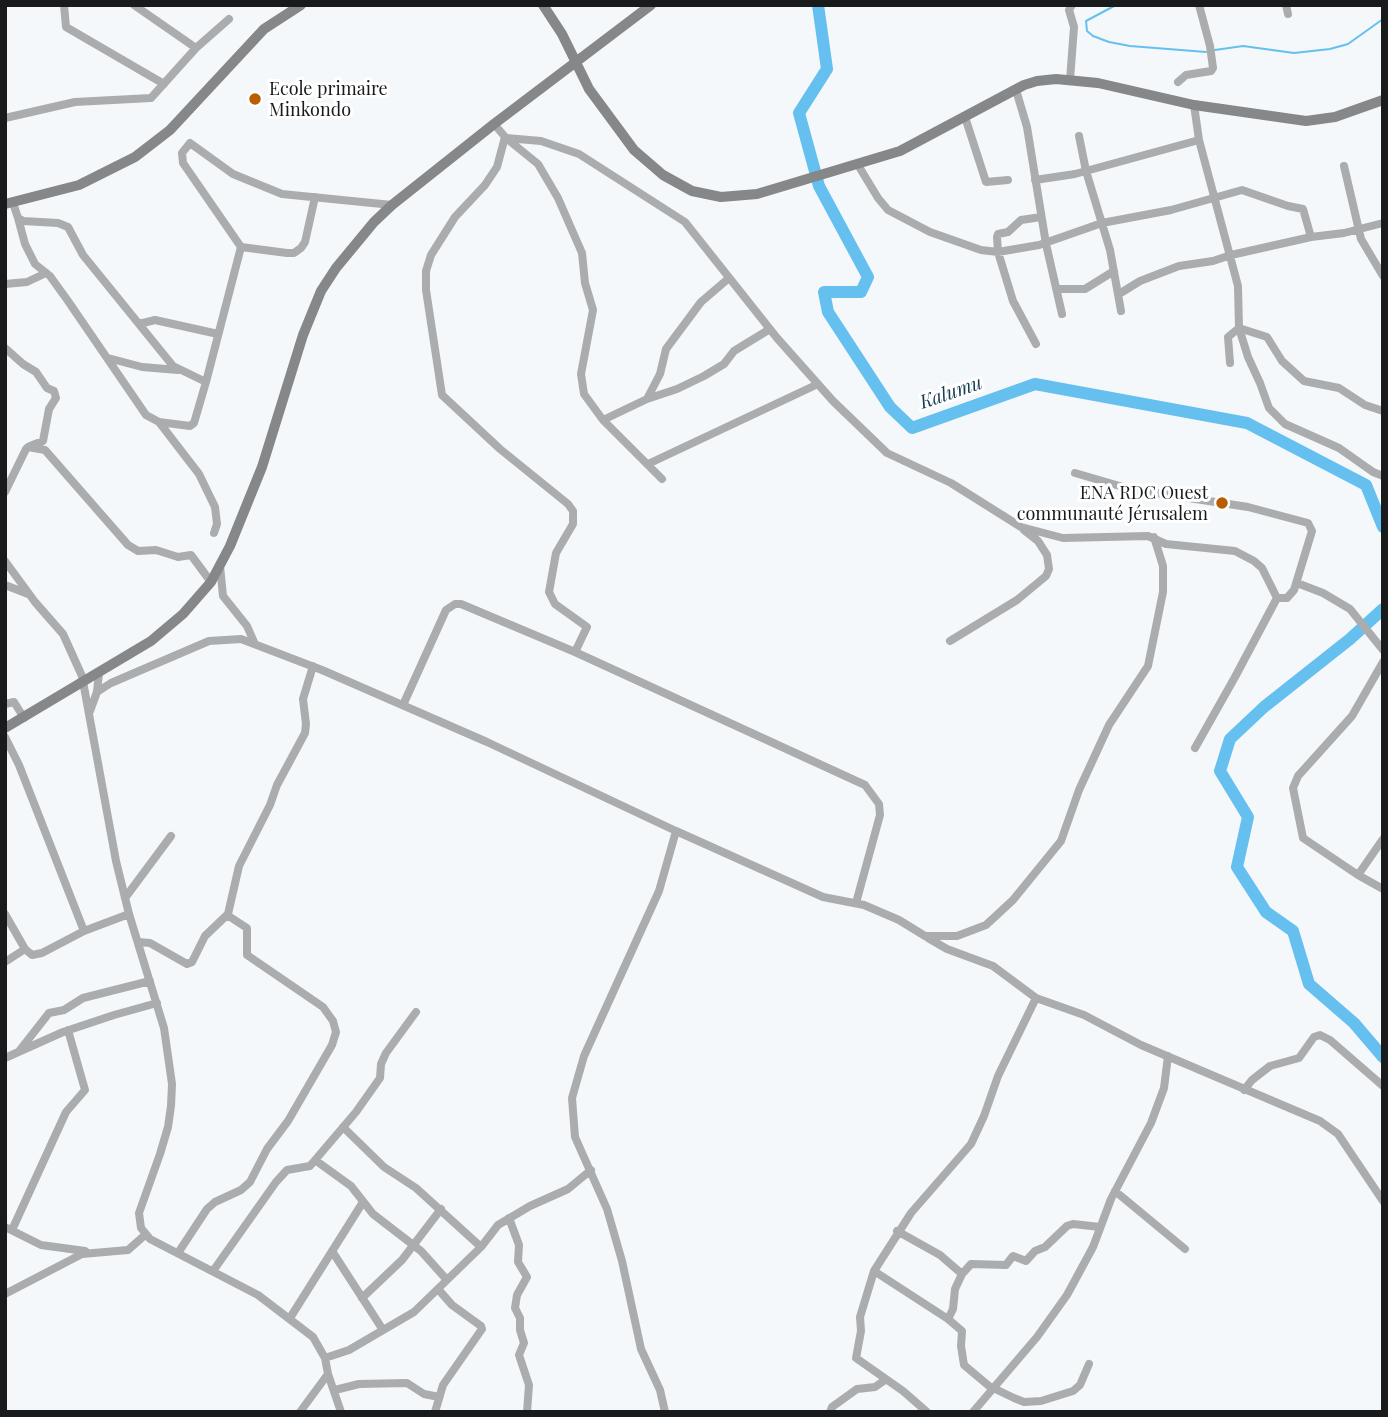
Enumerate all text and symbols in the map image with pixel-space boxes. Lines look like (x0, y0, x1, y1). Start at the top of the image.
place label: Ecole primaire Minkondo (269, 78, 388, 120)
marker: Ecole primaire Minkondo (247, 91, 263, 107)
water label: Kalumu (917, 372, 985, 414)
place label: ENA RDC Ouest communauté Jérusalem (1017, 482, 1208, 524)
marker: ENA RDC Ouest communauté Jérusalem (1214, 495, 1230, 511)

